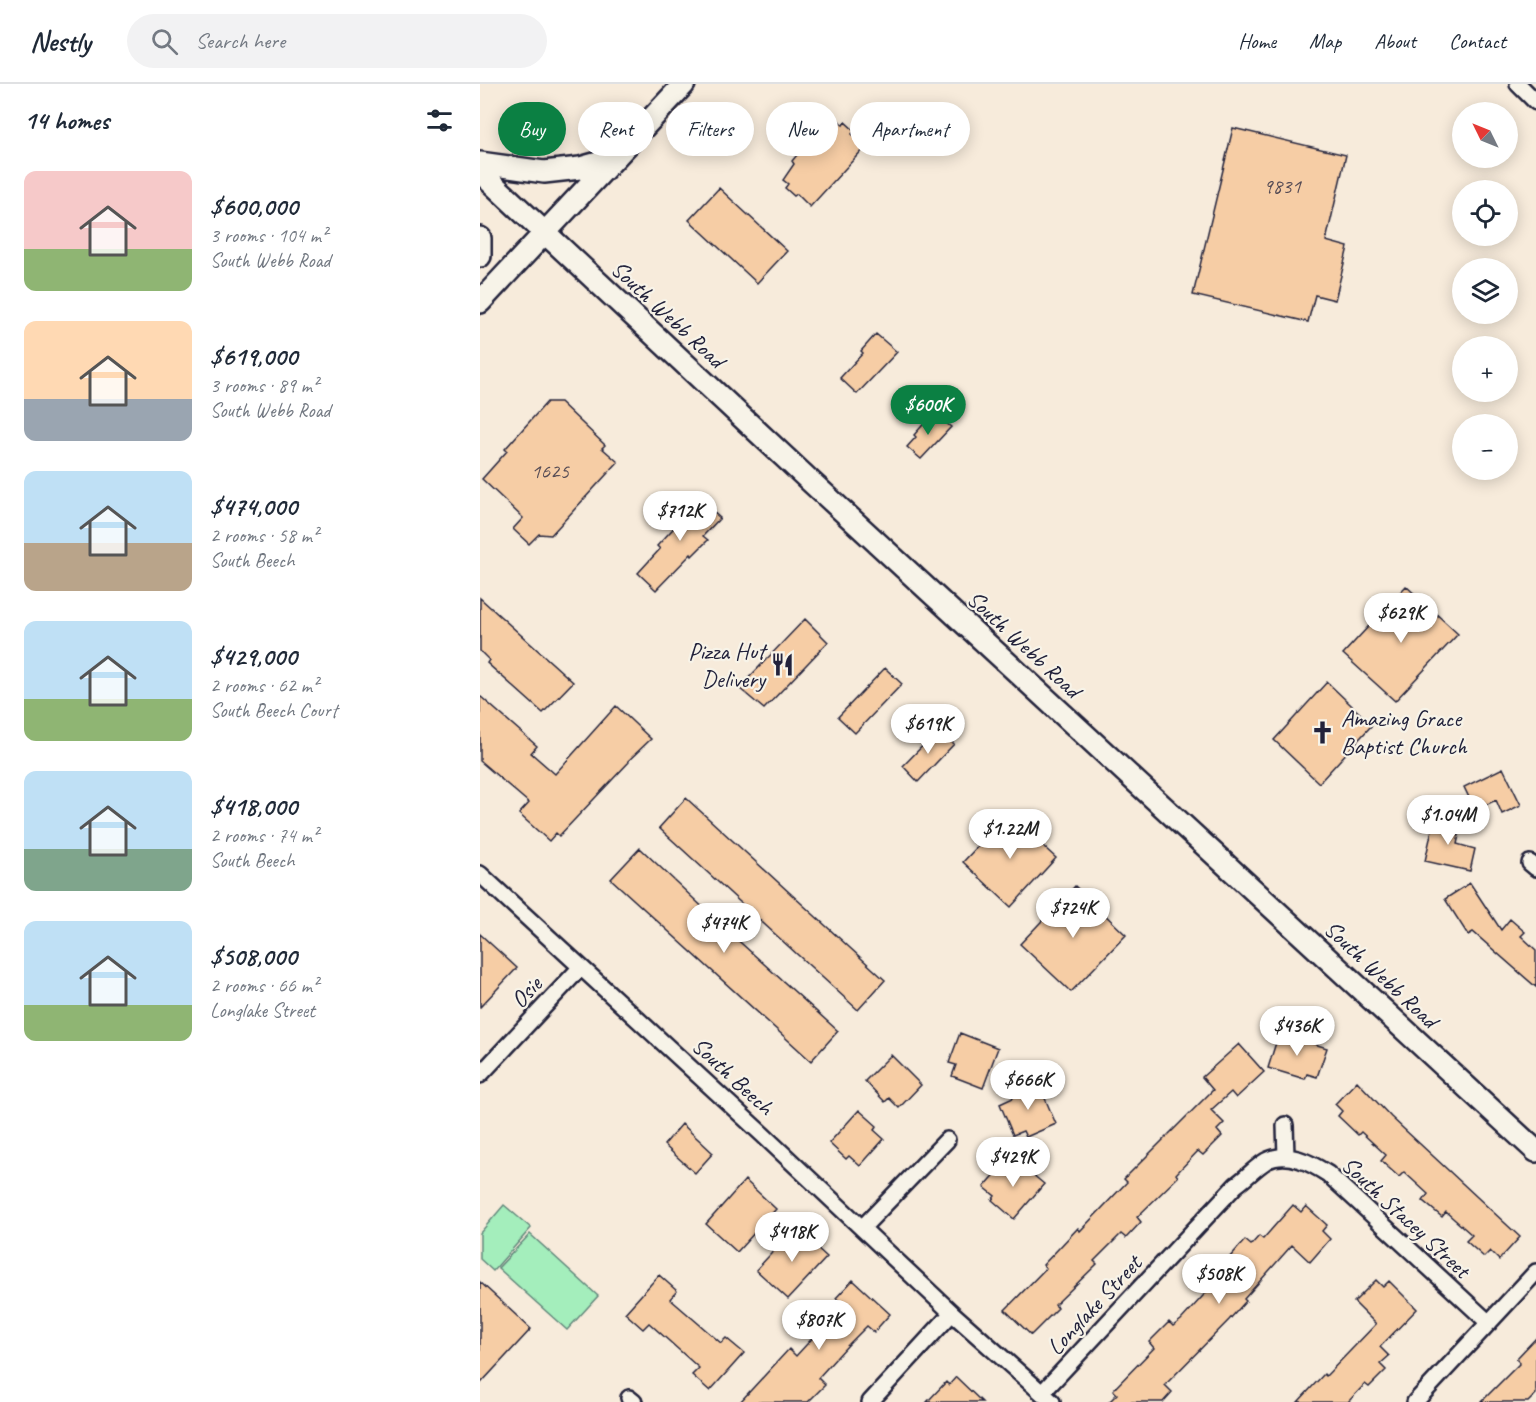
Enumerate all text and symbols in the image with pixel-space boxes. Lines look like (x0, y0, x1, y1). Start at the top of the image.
search box (127, 14, 547, 68)
text: Nestly (30, 24, 91, 59)
icon: search (148, 25, 181, 58)
text: Search here (196, 27, 285, 55)
text: Home (1238, 28, 1276, 54)
text: Map (1309, 28, 1341, 54)
text: About (1374, 28, 1416, 54)
text: Contact (1449, 28, 1506, 54)
chip: Buy (498, 102, 566, 156)
chip: Rent (578, 102, 654, 156)
chip: Filters (666, 102, 754, 156)
chip: New (766, 102, 838, 156)
chip: Apartment (850, 102, 970, 156)
north arrow (1452, 102, 1518, 168)
map controls (1452, 102, 1518, 480)
text: 14 homes (24, 104, 109, 137)
icon: filters (423, 104, 456, 137)
house number: 9831 (1263, 173, 1302, 199)
button: locate (1452, 180, 1518, 246)
text: $600,000 (210, 190, 298, 223)
icon: home (72, 195, 144, 267)
text: 3 rooms · 104 m² (210, 223, 327, 248)
text: South Webb Road (210, 248, 330, 273)
street label: South Webb Road (605, 254, 734, 377)
button: layers (1452, 258, 1518, 324)
button: + (1452, 336, 1518, 402)
text: $619,000 (210, 340, 297, 373)
icon: home (72, 345, 144, 417)
text: 3 rooms · 89 m² (210, 373, 318, 398)
pin: $600K (886, 385, 970, 436)
text: $600K (905, 392, 951, 417)
text: South Webb Road (210, 398, 330, 423)
button: − (1452, 414, 1518, 480)
house number: 1625 (531, 458, 570, 484)
text: $474,000 (210, 490, 297, 523)
pin: $712K (638, 491, 722, 542)
icon: home (72, 495, 144, 567)
text: $712K (657, 498, 703, 523)
text: 2 rooms · 58 m² (210, 523, 318, 548)
text: South Beech (210, 548, 295, 573)
street label: South Webb Road (961, 584, 1090, 707)
pin: $629K (1359, 593, 1443, 644)
text: $629K (1378, 600, 1424, 625)
place label: Pizza Hut Delivery (688, 636, 768, 694)
text: $429,000 (210, 640, 297, 673)
icon: home (72, 645, 144, 717)
restaurant icon: Pizza Hut Delivery (770, 652, 796, 678)
text: 2 rooms · 62 m² (210, 673, 318, 698)
text: South Beech Court (210, 698, 337, 723)
place label: Amazing Grace Baptist Church (1341, 703, 1468, 761)
pin: $619K (886, 704, 970, 755)
text: $619K (905, 711, 951, 736)
church icon: Amazing Grace Baptist Church (1310, 719, 1336, 745)
text: $418,000 (210, 790, 297, 823)
icon: home (72, 795, 144, 867)
pin: $1.04M (1399, 795, 1497, 846)
text: $1.04M (1421, 802, 1475, 827)
pin: $1.22M (961, 809, 1059, 860)
text: $1.22M (983, 816, 1037, 841)
text: 2 rooms · 74 m² (210, 823, 318, 848)
text: South Beech (210, 848, 295, 873)
pin: $724K (1031, 888, 1115, 939)
text: $724K (1050, 895, 1096, 920)
pin: $474K (682, 903, 766, 954)
text: $474K (701, 910, 747, 935)
street label: South Webb Road (1318, 914, 1447, 1037)
text: $508,000 (210, 940, 297, 973)
icon: home (72, 945, 144, 1017)
street label: Osie (504, 968, 550, 1014)
text: 2 rooms · 66 m² (210, 973, 318, 998)
text: Longlake Street (210, 998, 315, 1023)
pin: $436K (1255, 1006, 1339, 1057)
text: $436K (1274, 1013, 1320, 1038)
street label: South Beech (686, 1030, 782, 1123)
pin: $666K (986, 1060, 1070, 1111)
text: $666K (1004, 1067, 1052, 1092)
pin: $429K (971, 1137, 1055, 1188)
text: $429K (990, 1144, 1036, 1169)
street label: South Stacey Street (1335, 1150, 1478, 1286)
pin: $418K (750, 1212, 834, 1263)
text: $418K (769, 1219, 815, 1244)
street label: Longlake Street (1040, 1247, 1149, 1361)
pin: $508K (1177, 1254, 1261, 1305)
text: $508K (1196, 1261, 1242, 1286)
pin: $807K (777, 1300, 861, 1351)
text: $807K (796, 1307, 842, 1332)

